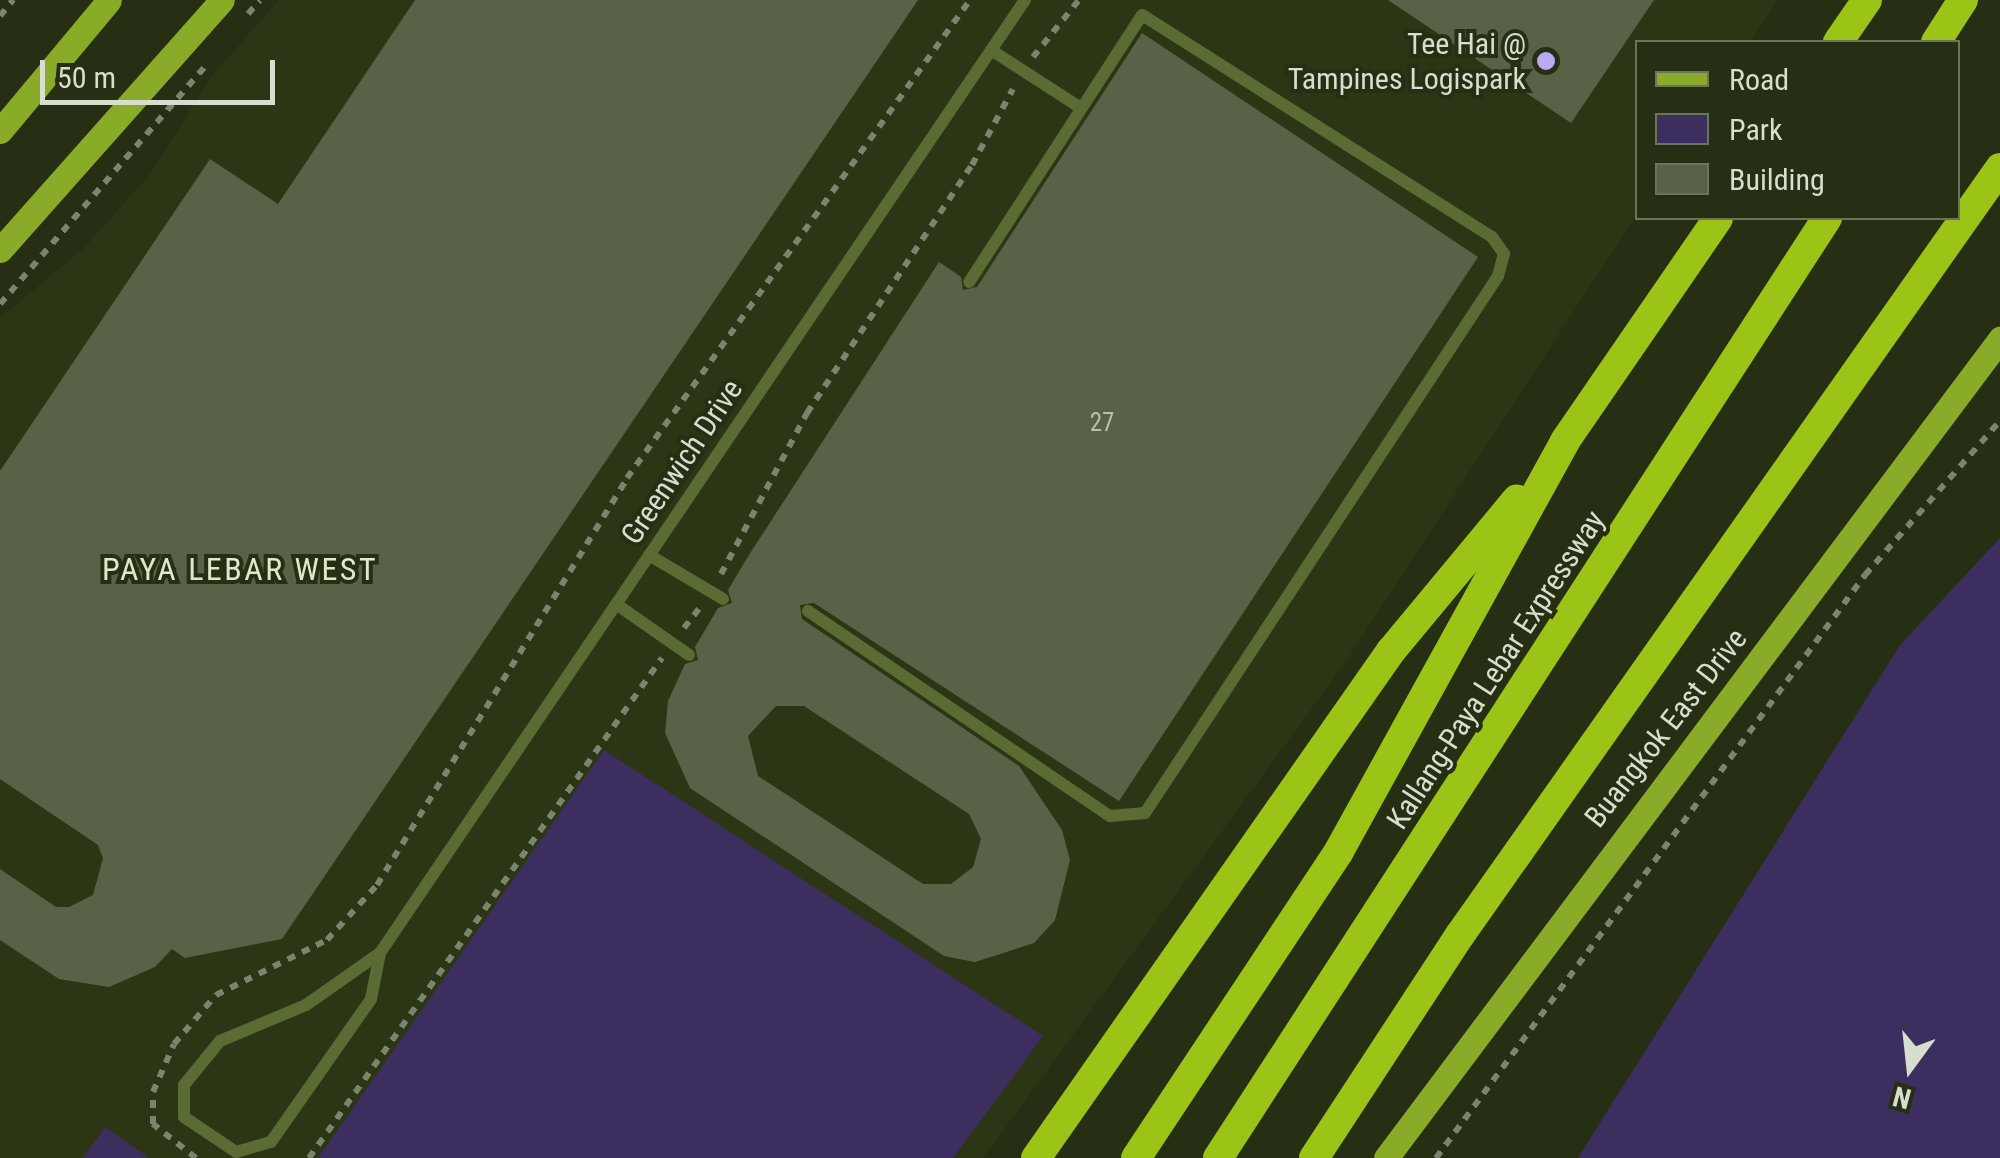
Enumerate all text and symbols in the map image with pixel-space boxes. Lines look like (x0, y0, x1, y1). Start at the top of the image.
place label: Tee Hai @ Tampines Logispark (1288, 26, 1526, 96)
scale bar (45, 40, 280, 102)
legend (1635, 40, 1960, 220)
marker: Tee Hai @ Tampines Logispark (1535, 50, 1557, 72)
text: 50 m (57, 60, 116, 95)
text: Road (1729, 62, 1789, 97)
text: Park (1729, 112, 1783, 147)
text: Building (1729, 162, 1825, 197)
street label: Greenwich Drive (614, 373, 750, 551)
house number: 27 (1090, 408, 1114, 438)
street label: Kallang-Paya Lebar Expressway (1379, 504, 1613, 836)
district label: PAYA LEBAR WEST (102, 550, 378, 588)
street label: Buangkok East Drive (1577, 622, 1755, 834)
north arrow (1860, 1018, 1960, 1118)
text: N (1890, 1079, 1915, 1116)

